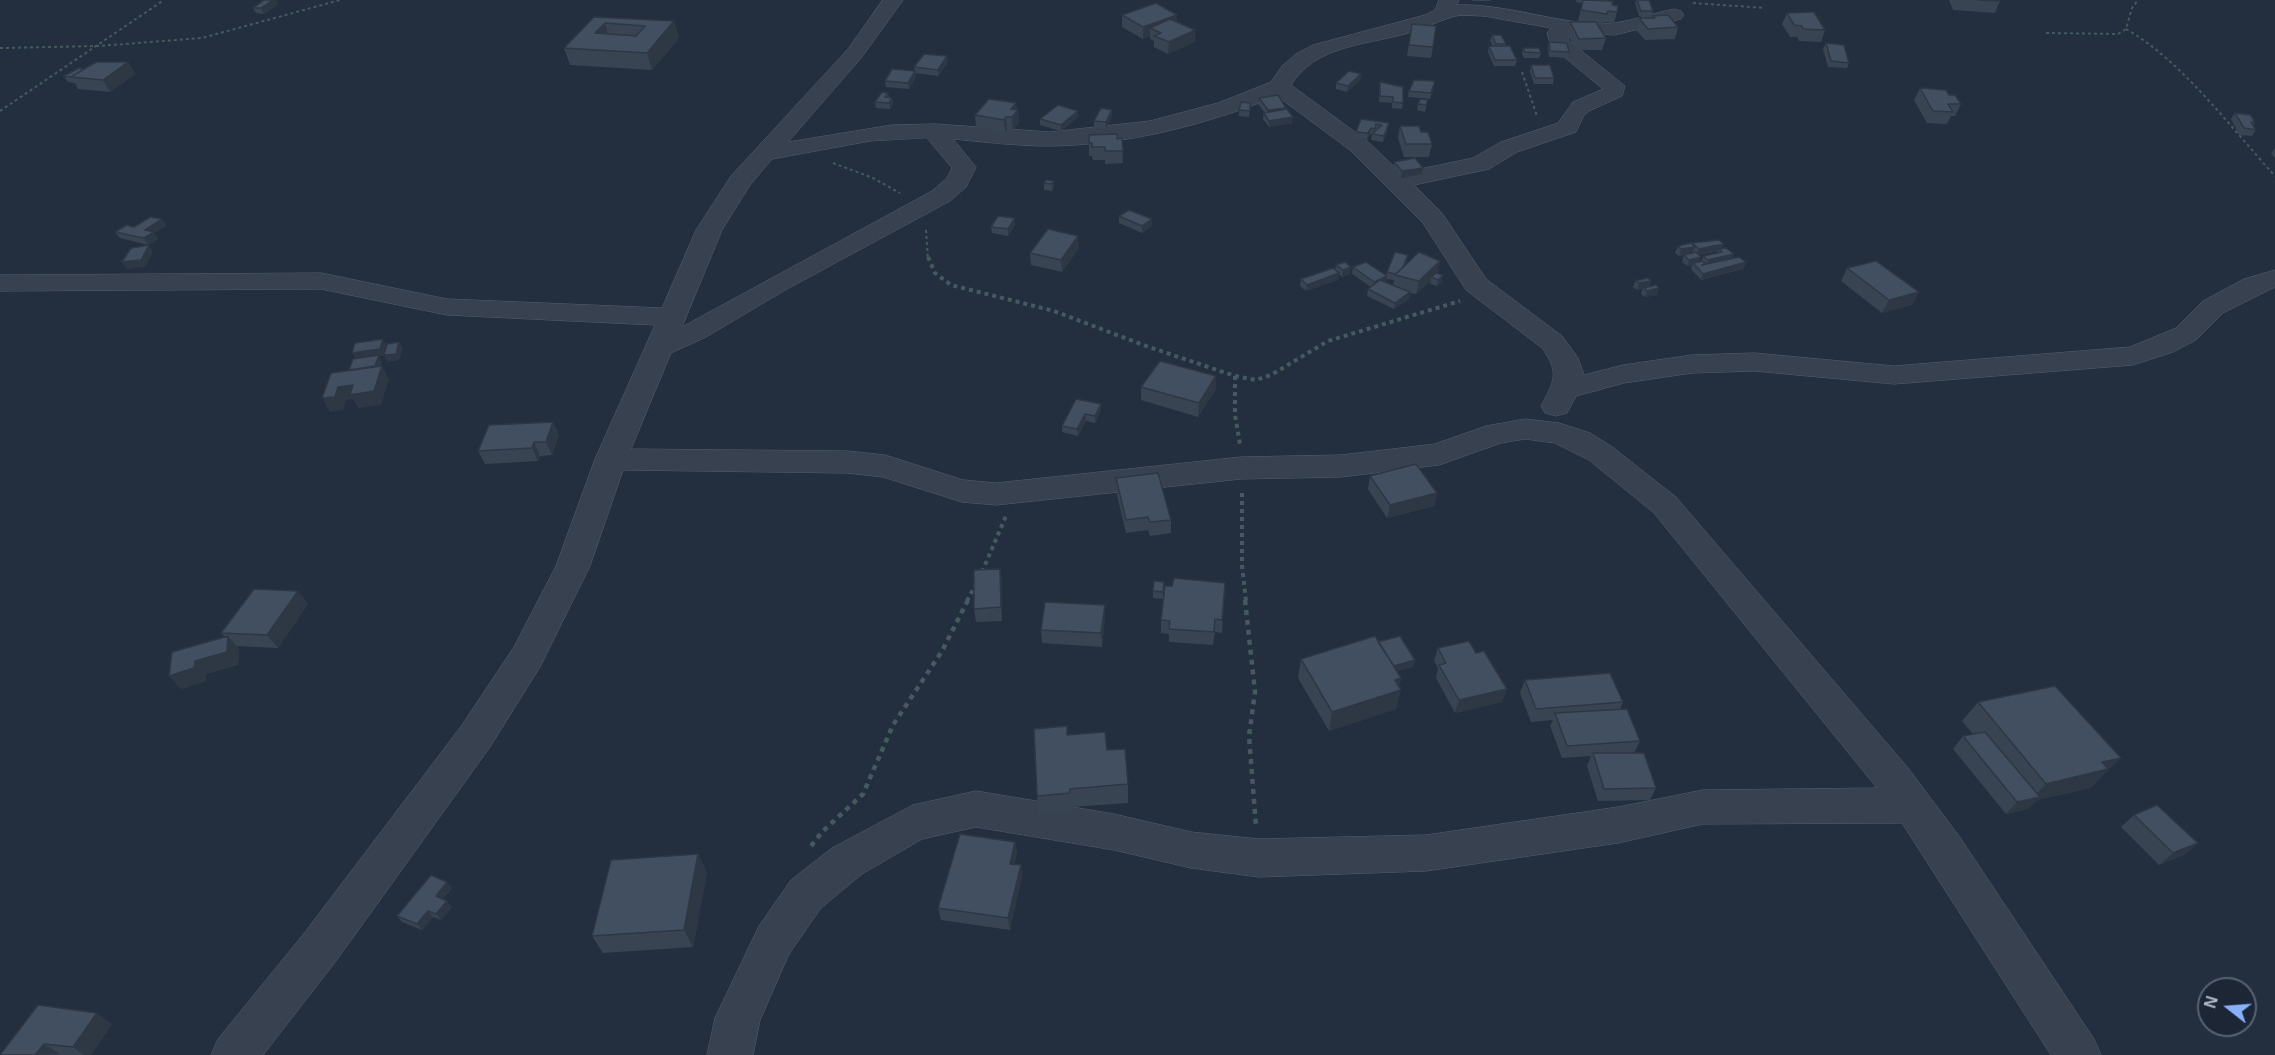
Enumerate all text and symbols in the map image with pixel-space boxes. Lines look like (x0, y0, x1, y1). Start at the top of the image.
north arrow (2197, 977, 2257, 1037)
text: N (2201, 994, 2221, 1010)

